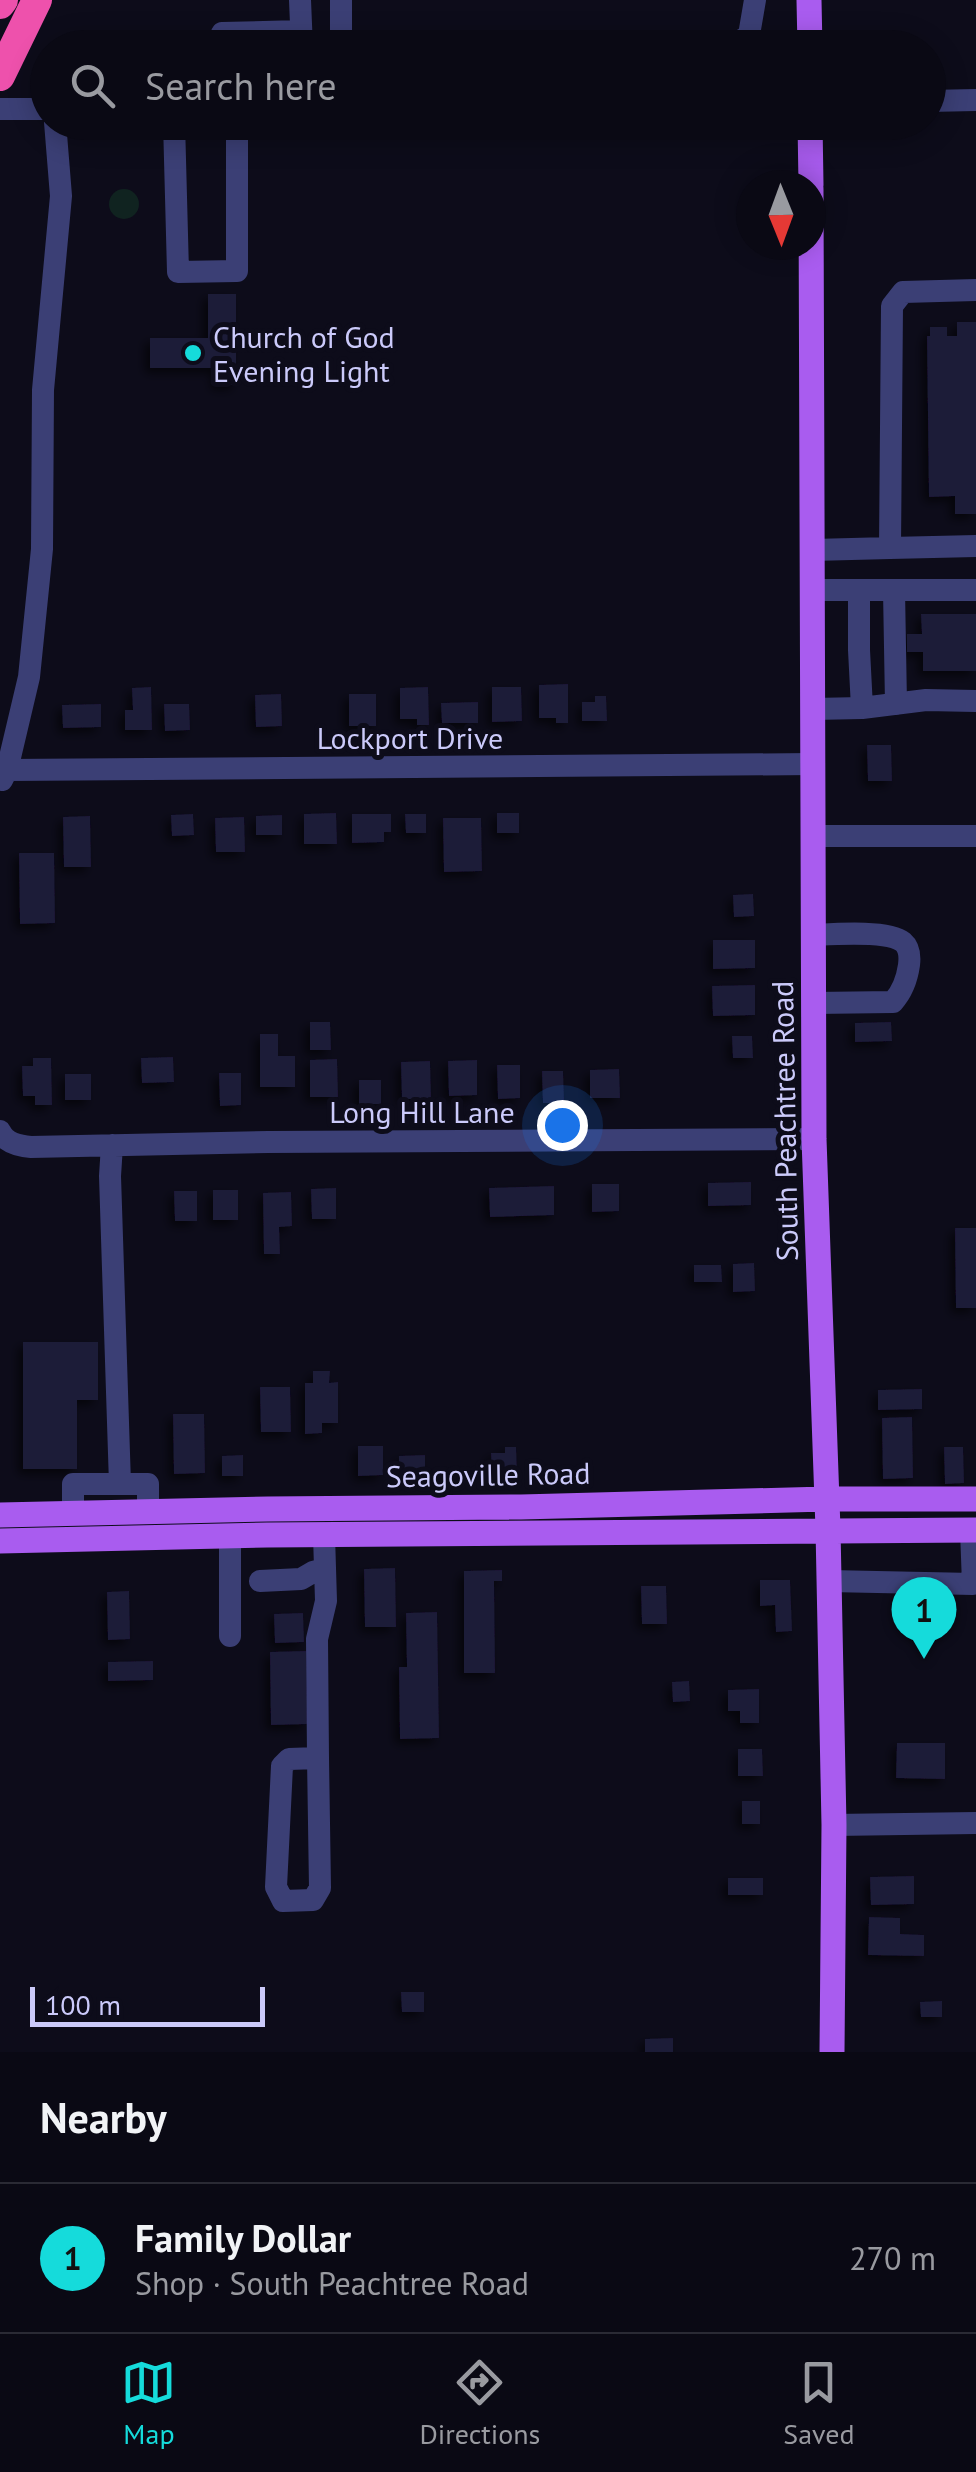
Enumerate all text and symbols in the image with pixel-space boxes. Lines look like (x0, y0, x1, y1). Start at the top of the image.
search box (30, 30, 946, 140)
icon: search (65, 58, 120, 113)
text: Search here (145, 61, 337, 110)
north arrow (736, 170, 826, 260)
place label: Church of God Evening Light (213, 317, 395, 390)
marker: Church of God Evening Light (182, 342, 204, 364)
street label: Lockport Drive (317, 718, 503, 757)
street label: South Peachtree Road (762, 980, 806, 1262)
street label: Long Hill Lane (329, 1092, 515, 1131)
your location (537, 1100, 588, 1151)
street label: Seagoville Road (385, 1453, 591, 1495)
pin: 1 (892, 1576, 956, 1659)
scale bar (30, 1982, 265, 2026)
text: 100 m (45, 1986, 121, 2023)
text: Nearby (40, 2090, 167, 2145)
text: Family Dollar (135, 2213, 351, 2262)
text: 1 (63, 2237, 82, 2279)
text: 270 m (849, 2237, 936, 2279)
text: Shop · South Peachtree Road (135, 2262, 529, 2304)
tab: Map (121, 2355, 176, 2452)
tab: Directions (419, 2355, 540, 2452)
tab: Saved (783, 2355, 855, 2452)

